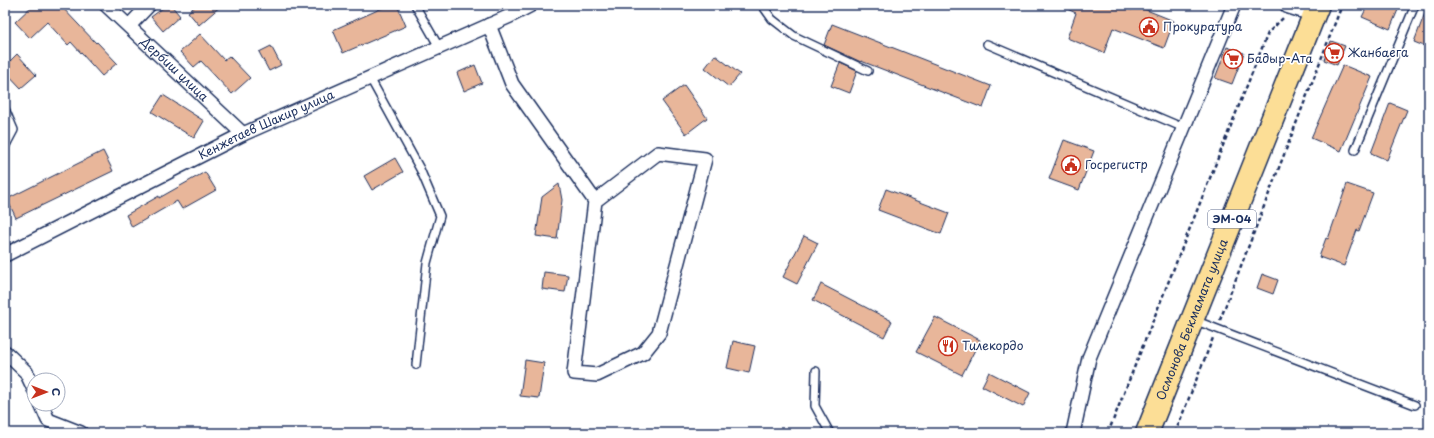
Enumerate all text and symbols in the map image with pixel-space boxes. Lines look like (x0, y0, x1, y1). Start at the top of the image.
public building icon: Прокуратура (1138, 16, 1160, 38)
place label: Прокуратура (1163, 17, 1243, 35)
street label: Дербиш улица (137, 32, 213, 105)
supermarket icon: Жанбаега (1323, 42, 1345, 64)
place label: Жанбаега (1347, 43, 1409, 61)
supermarket icon: Бадыр-Ата (1222, 48, 1244, 70)
place label: Бадыр-Ата (1247, 49, 1314, 67)
street label: Кенжетаев Шакир улица (195, 85, 337, 163)
public building icon: Госрегистр (1060, 154, 1082, 176)
place label: Госрегистр (1085, 155, 1148, 173)
road number: ЭМ-04 (1208, 210, 1256, 228)
street label: Осмонова Бекмамата улица (1151, 235, 1232, 403)
restaurant icon: Тилекордо (937, 335, 959, 357)
place label: Тилекордо (962, 336, 1024, 354)
north arrow (26, 372, 66, 412)
text: С (48, 388, 65, 396)

